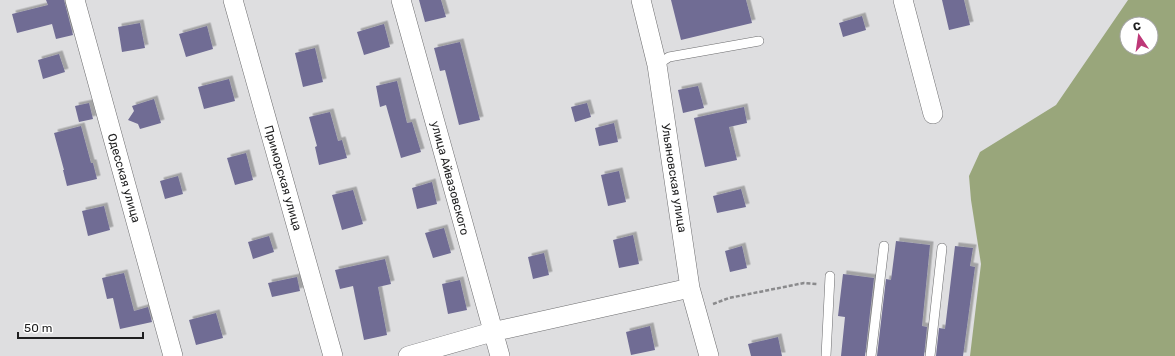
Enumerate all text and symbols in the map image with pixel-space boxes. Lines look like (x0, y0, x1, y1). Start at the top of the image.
north arrow (1119, 16, 1159, 56)
text: С (1132, 19, 1142, 34)
street label: улица Айвазовского (428, 119, 472, 237)
street label: Ульяновская улица (658, 122, 690, 234)
street label: Приморская улица (261, 124, 305, 232)
street label: Одесская улица (105, 132, 143, 224)
scale bar (18, 314, 143, 340)
text: 50 m (24, 321, 52, 335)

